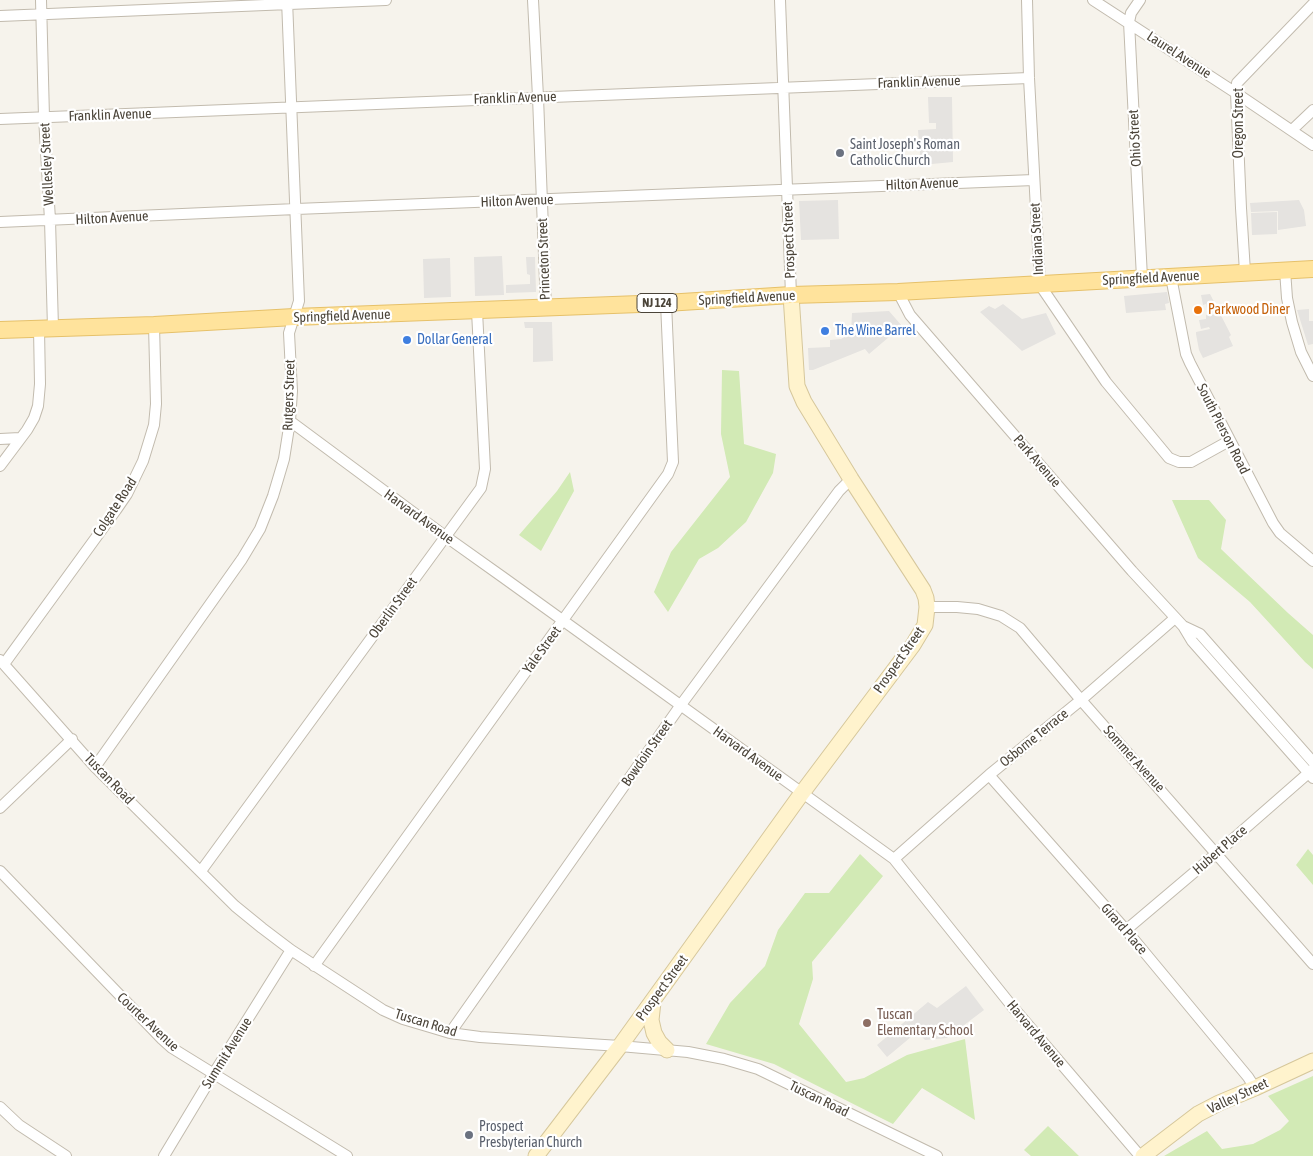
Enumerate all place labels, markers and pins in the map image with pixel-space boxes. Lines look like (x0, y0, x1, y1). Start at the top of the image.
place label: Saint Joseph's Roman Catholic Church (850, 137, 960, 170)
marker: Saint Joseph's Roman Catholic Church (834, 147, 846, 159)
place label: Parkwood Diner (1208, 302, 1290, 318)
marker: Parkwood Diner (1192, 304, 1204, 316)
place label: The Wine Barrel (835, 323, 916, 339)
marker: The Wine Barrel (819, 325, 831, 337)
place label: Dollar General (417, 332, 492, 348)
marker: Dollar General (401, 334, 413, 346)
place label: Tuscan Elementary School (877, 1007, 973, 1040)
marker: Tuscan Elementary School (861, 1017, 873, 1029)
place label: Prospect Presbyterian Church (479, 1119, 582, 1152)
marker: Prospect Presbyterian Church (463, 1129, 475, 1141)

